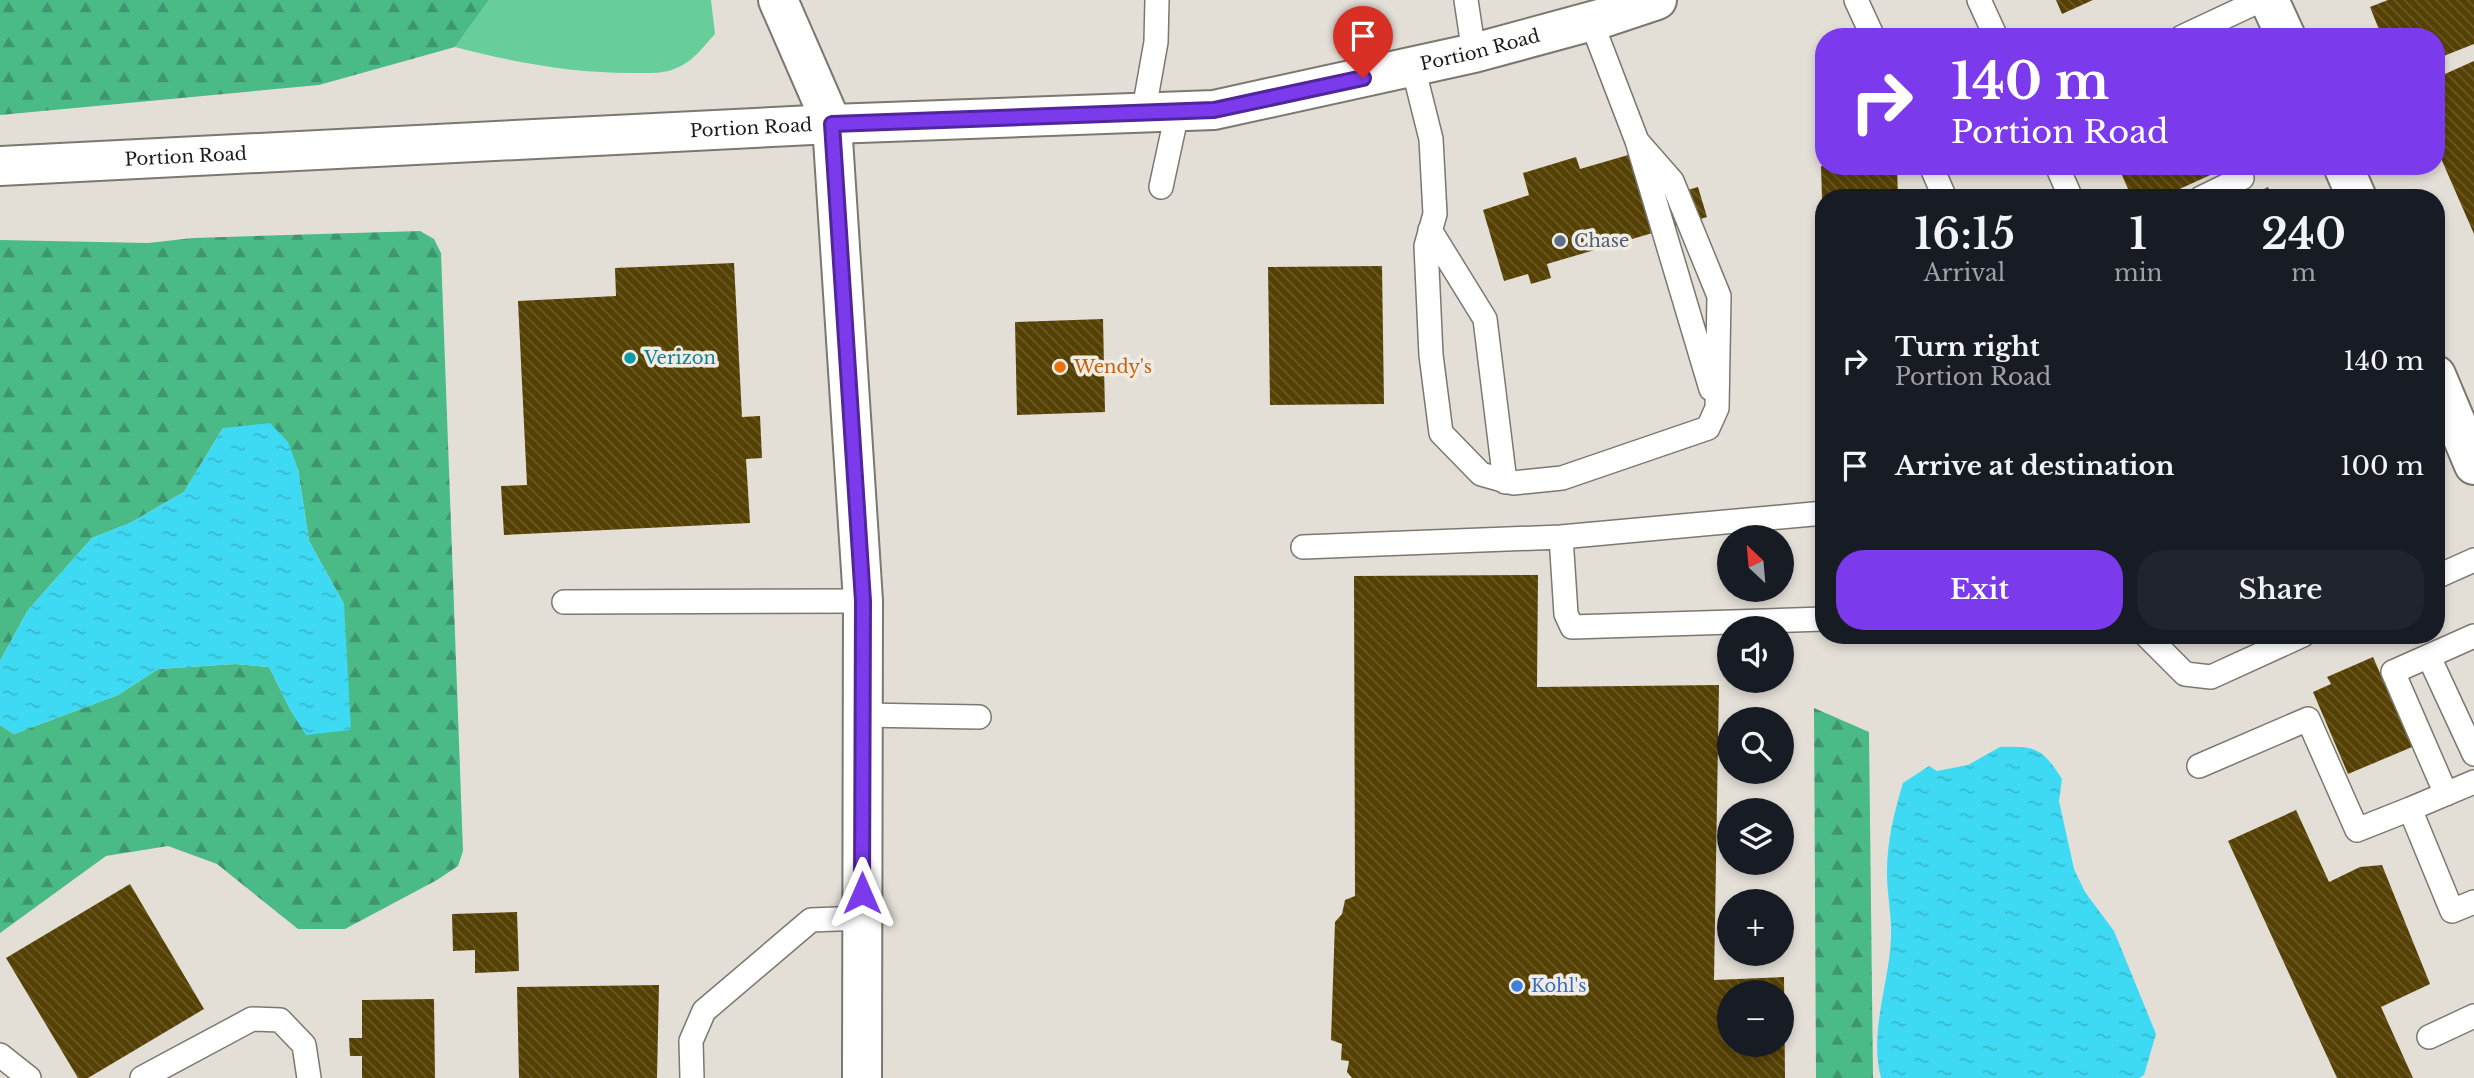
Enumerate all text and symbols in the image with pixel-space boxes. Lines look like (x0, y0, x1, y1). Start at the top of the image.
pin (1333, 6, 1393, 78)
icon: arrive (1344, 17, 1382, 55)
street label: Portion Road (1418, 25, 1542, 75)
text: 140 m (1951, 51, 2109, 112)
icon: right (1836, 56, 1927, 147)
text: Portion Road (1951, 112, 2169, 152)
street label: Portion Road (689, 114, 813, 142)
street label: Portion Road (124, 143, 247, 171)
text: 16:15 (1914, 208, 2015, 260)
text: 1 (2129, 208, 2147, 260)
text: 240 (2261, 208, 2346, 260)
place label: Chase (1574, 230, 1629, 252)
marker: Chase (1552, 233, 1568, 249)
text: Arrival (1924, 259, 2005, 287)
text: min (2114, 259, 2162, 287)
text: m (2291, 259, 2316, 287)
text: Turn right (1895, 331, 2040, 363)
icon: right (1836, 342, 1874, 380)
text: 140 m (2343, 345, 2424, 377)
place label: Verizon (643, 347, 716, 369)
marker: Verizon (622, 350, 638, 366)
place label: Wendy's (1073, 356, 1152, 378)
marker: Wendy's (1052, 359, 1068, 375)
text: Portion Road (1895, 363, 2051, 391)
icon: arrive (1836, 447, 1874, 485)
text: Arrive at destination (1895, 450, 2175, 482)
text: 100 m (2340, 450, 2424, 482)
north arrow (1717, 525, 1794, 602)
map controls (1717, 525, 1794, 1057)
button: Exit (1836, 550, 2123, 630)
button: Share (2137, 550, 2424, 630)
button: sound (1717, 616, 1794, 693)
button: search (1717, 707, 1794, 784)
button: layers (1717, 798, 1794, 875)
position arrow (825, 856, 899, 930)
button: + (1717, 889, 1794, 966)
place label: Kohl's (1531, 975, 1586, 997)
marker: Kohl's (1509, 978, 1525, 994)
button: − (1717, 980, 1794, 1057)

